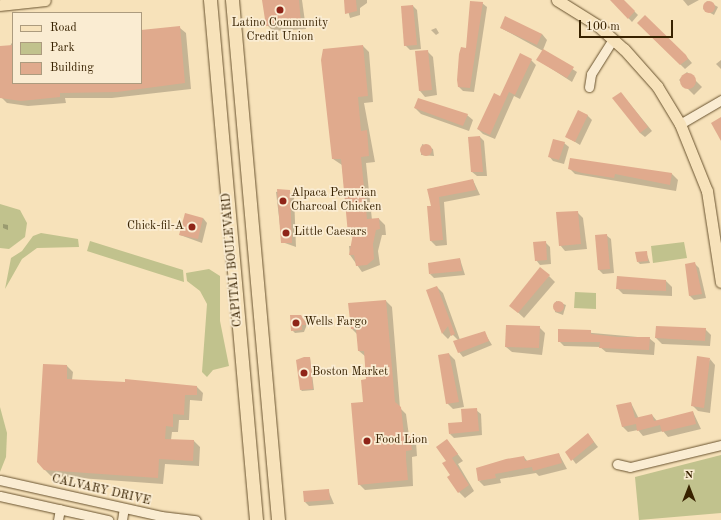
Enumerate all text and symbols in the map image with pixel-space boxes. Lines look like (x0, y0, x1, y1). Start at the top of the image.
marker: Latino Community Credit Union (275, 5, 285, 15)
legend (12, 12, 142, 84)
scale bar (581, 12, 675, 38)
place label: Latino Community Credit Union (232, 17, 328, 45)
text: 100 m (586, 21, 620, 33)
text: Road (50, 22, 77, 34)
text: Park (50, 42, 75, 54)
text: Building (50, 62, 94, 74)
place label: Alpaca Peruvian Charcoal Chicken (291, 187, 381, 215)
street label: CAPITAL BOULEVARD (220, 192, 246, 328)
marker: Alpaca Peruvian Charcoal Chicken (278, 196, 288, 206)
place label: Chick-fil-A (127, 220, 184, 234)
marker: Chick-fil-A (187, 222, 197, 232)
place label: Little Caesars (294, 226, 367, 240)
marker: Little Caesars (281, 228, 291, 238)
place label: Wells Fargo (304, 316, 367, 330)
marker: Wells Fargo (291, 318, 301, 328)
place label: Boston Market (312, 366, 388, 380)
marker: Boston Market (299, 368, 309, 378)
place label: Food Lion (375, 434, 427, 448)
marker: Food Lion (362, 436, 372, 446)
north arrow (669, 468, 709, 508)
text: N (685, 470, 693, 481)
street label: CALVARY DRIVE (50, 473, 152, 509)

